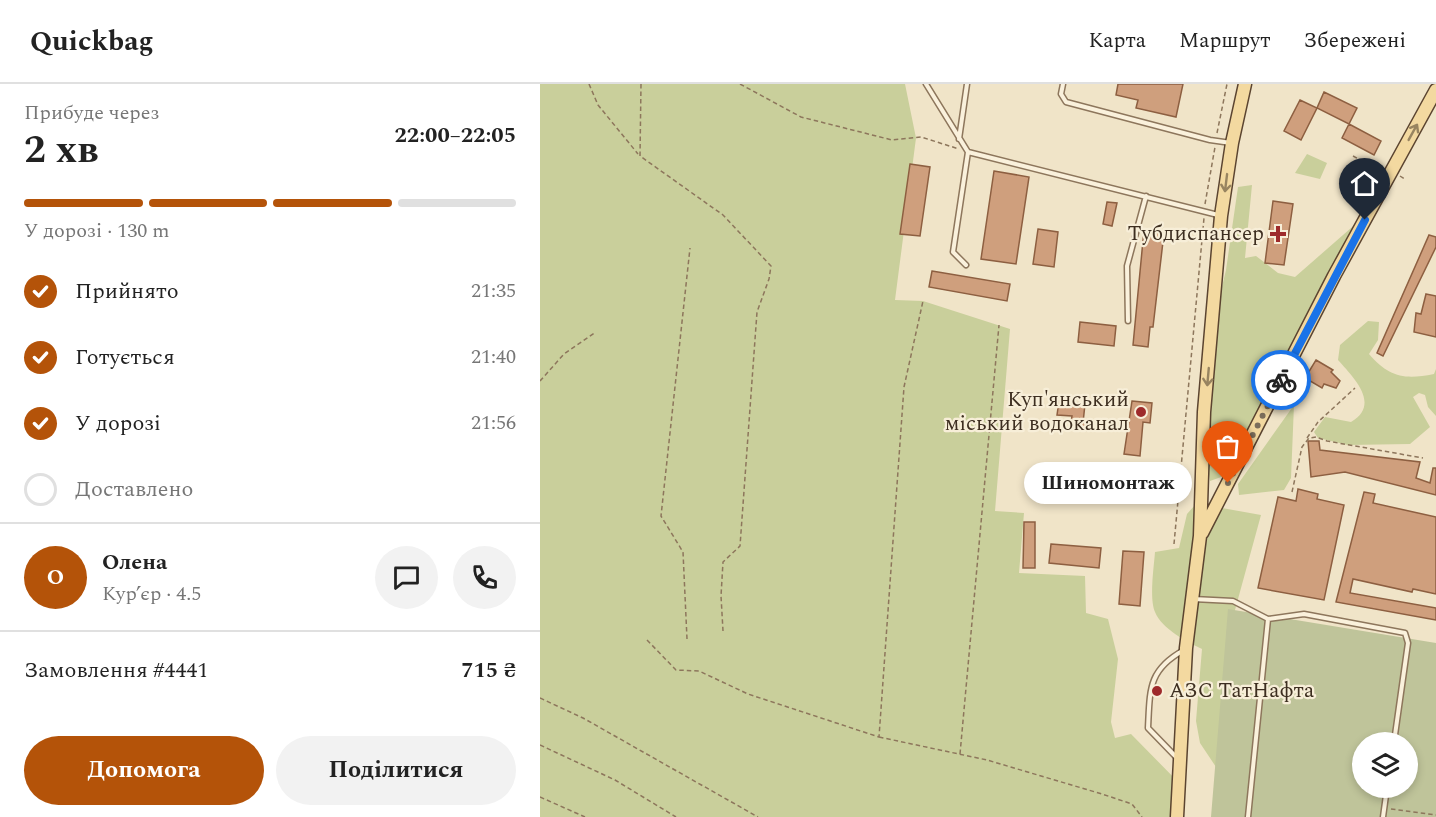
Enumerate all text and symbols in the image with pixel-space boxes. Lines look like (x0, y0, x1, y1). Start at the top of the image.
text: Quickbag (30, 20, 154, 63)
text: Карта (1089, 25, 1146, 57)
text: Маршрут (1179, 25, 1270, 57)
text: Збережені (1303, 25, 1406, 57)
text: Прибуде через (24, 98, 159, 128)
text: 22:00–22:05 (394, 119, 516, 152)
text: 2 хв (24, 121, 98, 180)
one-way arrow (1408, 123, 1419, 141)
pin (1339, 158, 1390, 220)
icon: home (1348, 167, 1381, 200)
one-way arrow (1220, 172, 1231, 192)
text: У дорозі · 130 m (24, 216, 169, 246)
place label: Тубдиспансер (1127, 218, 1264, 250)
marker: Тубдиспансер (1269, 225, 1287, 243)
icon: check (24, 275, 57, 308)
text: Прийнято (75, 275, 179, 308)
text: 21:35 (471, 276, 516, 306)
icon: check (24, 341, 57, 374)
text: Готується (75, 341, 175, 374)
text: 21:40 (471, 342, 516, 372)
courier (1251, 350, 1311, 410)
icon: bike (1265, 364, 1298, 397)
one-way arrow (1202, 366, 1213, 386)
place label: Куп'янський міський водоканал (945, 384, 1129, 440)
marker: Куп'янський міський водоканал (1134, 405, 1148, 419)
icon: check (24, 407, 57, 440)
text: У дорозі (75, 407, 161, 440)
text: 21:56 (471, 408, 516, 438)
pin (1202, 421, 1253, 483)
icon: bag (1211, 430, 1244, 463)
callout: Шиномонтаж (1024, 462, 1192, 504)
text: Шиномонтаж (1041, 468, 1175, 498)
text: Доставлено (75, 473, 193, 506)
text: Олена (102, 546, 167, 579)
button: chat (375, 546, 438, 609)
button: phone (453, 546, 516, 609)
text: О (47, 561, 64, 594)
text: Кур’єр · 4.5 (102, 579, 201, 609)
text: Замовлення #4441 (24, 654, 208, 687)
text: 715 ₴ (461, 654, 516, 687)
place label: АЗС ТатНафта (1169, 675, 1315, 707)
marker: АЗС ТатНафта (1150, 684, 1164, 698)
map controls (1352, 732, 1418, 798)
button: layers (1352, 732, 1418, 798)
button: Допомога (24, 736, 264, 805)
button: Поділитися (276, 736, 516, 805)

